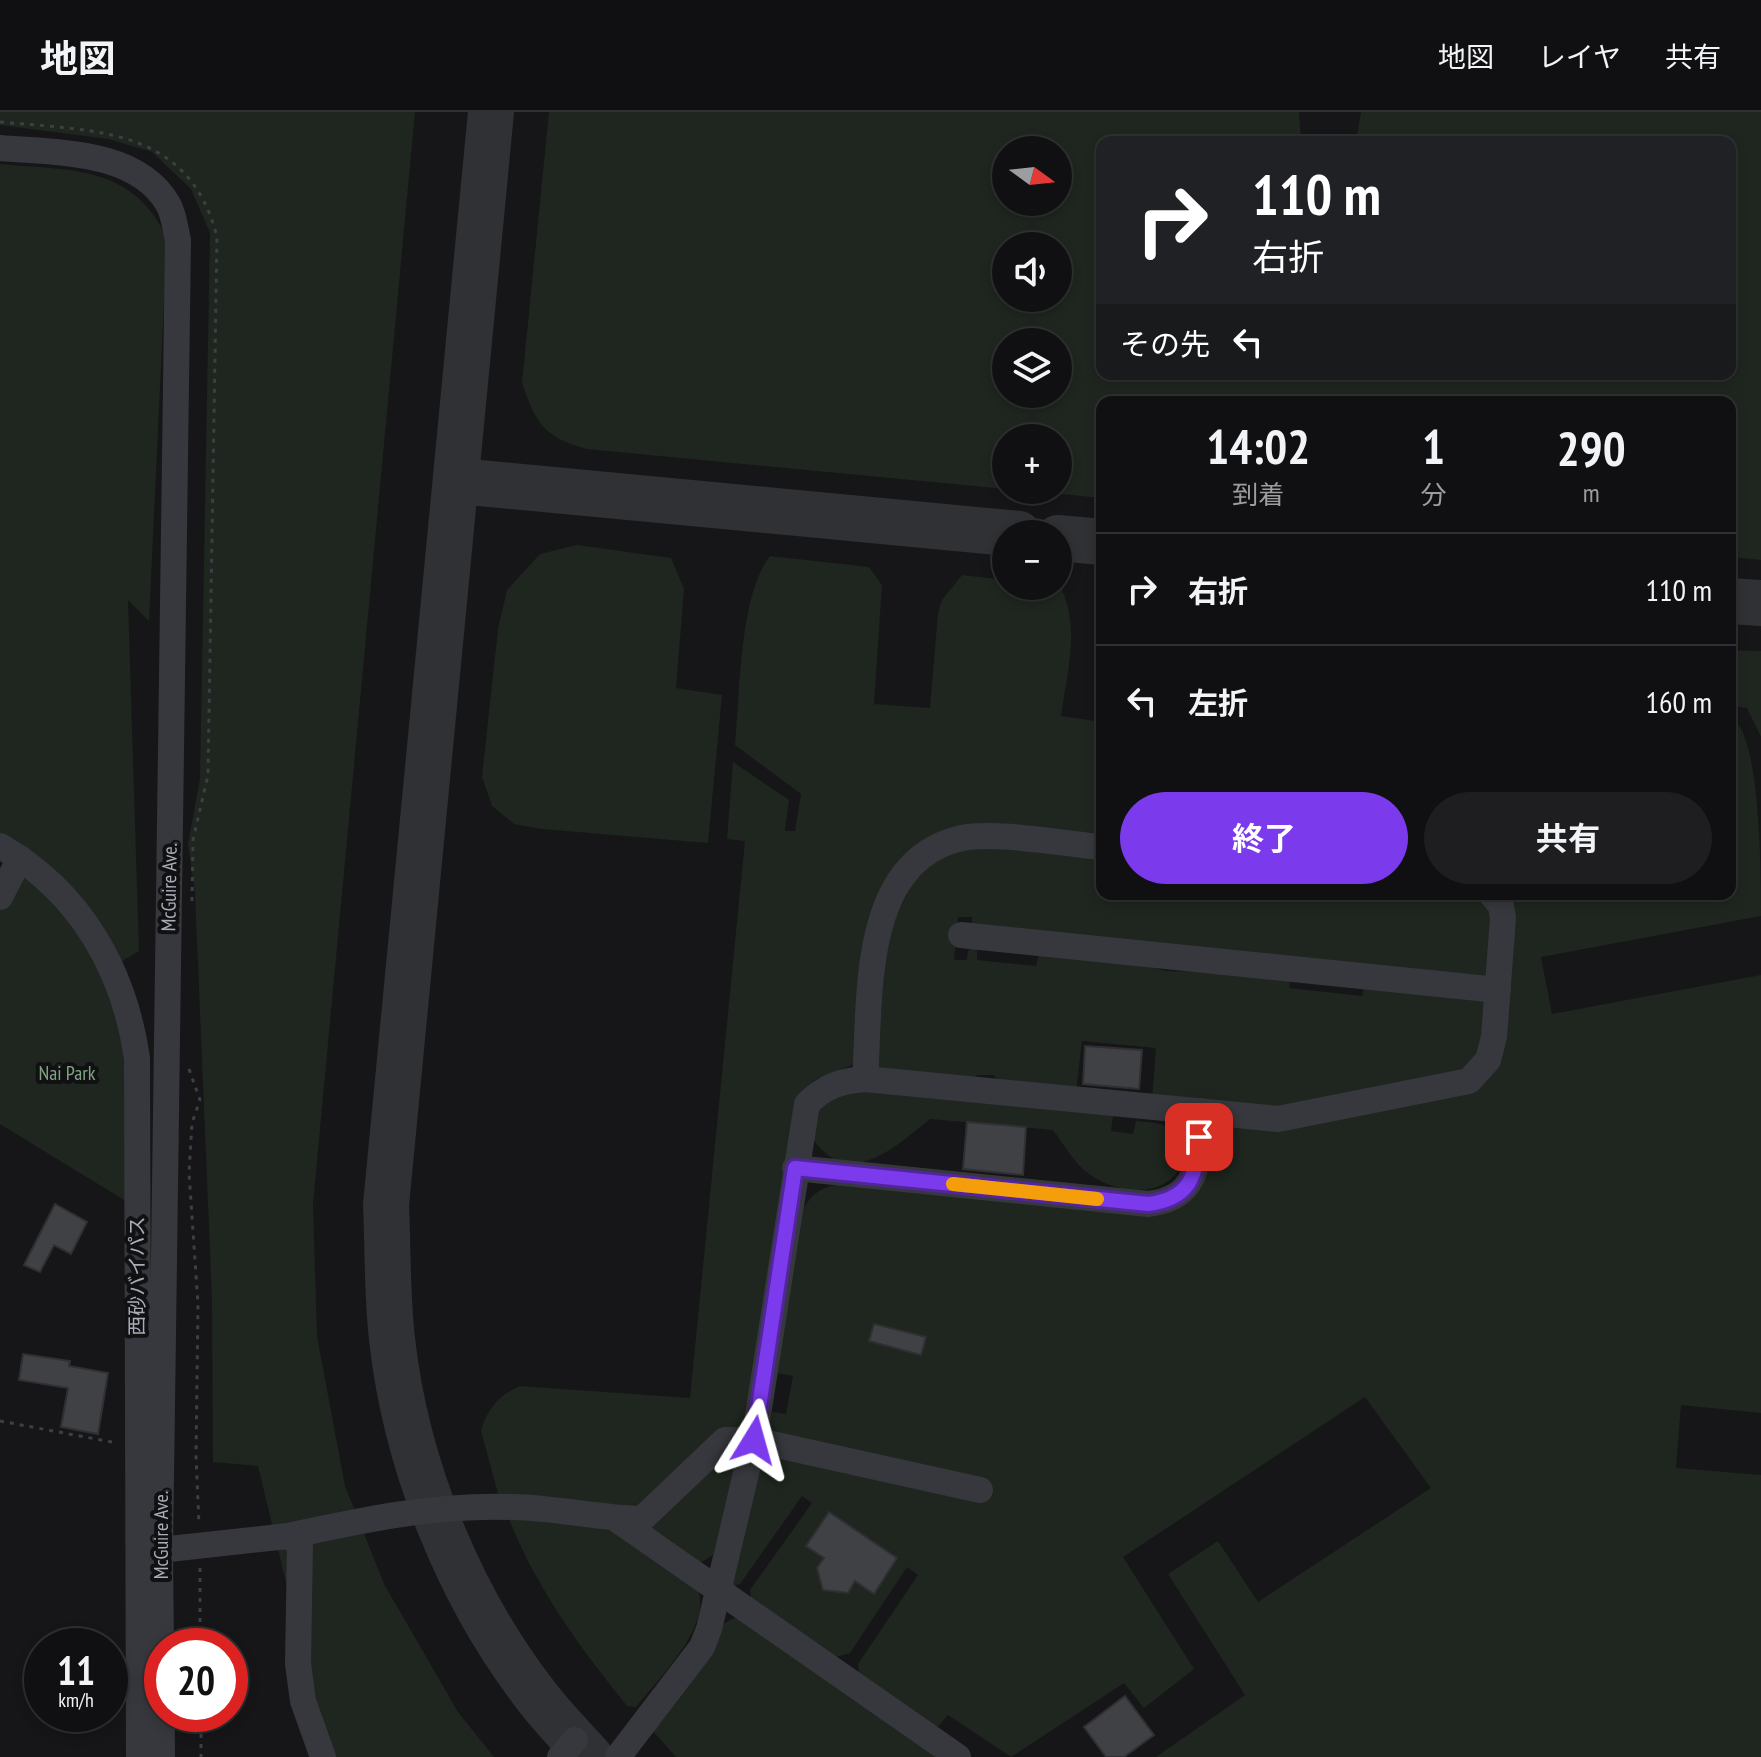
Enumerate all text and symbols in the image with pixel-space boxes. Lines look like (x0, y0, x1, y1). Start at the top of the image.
text: 地図 (40, 33, 116, 82)
text: 地図 (1438, 38, 1494, 75)
text: レイヤ (1538, 38, 1621, 75)
text: 共有 (1665, 38, 1721, 75)
north arrow (992, 136, 1072, 216)
map controls (992, 136, 1072, 600)
text: 110 m (1252, 158, 1381, 230)
icon: right (1120, 168, 1224, 272)
button: sound (992, 232, 1072, 312)
text: 右折 (1252, 233, 1324, 280)
icon: left (1226, 320, 1270, 364)
text: その先 (1120, 324, 1210, 363)
button: layers (992, 328, 1072, 408)
text: 14:02 (1206, 415, 1310, 477)
text: 1 (1422, 415, 1445, 477)
text: 290 (1557, 417, 1626, 479)
button: + (992, 424, 1072, 504)
text: m (1583, 476, 1600, 509)
text: 到着 (1232, 478, 1284, 511)
text: 分 (1420, 478, 1447, 511)
button: − (992, 520, 1072, 600)
icon: right (1120, 567, 1164, 611)
text: 110 m (1646, 570, 1712, 609)
text: 右折 (1188, 571, 1248, 610)
icon: left (1120, 679, 1164, 723)
text: 160 m (1646, 682, 1712, 721)
text: 左折 (1188, 683, 1248, 722)
button: 終了 (1120, 792, 1408, 884)
button: 共有 (1424, 792, 1712, 884)
street label: McGuire Ave. (155, 842, 183, 932)
park label: Nai Park (38, 1060, 96, 1086)
pin (1165, 1103, 1233, 1171)
icon: arrive (1177, 1115, 1221, 1159)
street label: 西砂バイパス (124, 1216, 150, 1336)
position arrow (712, 1398, 796, 1482)
street label: McGuire Ave. (148, 1491, 174, 1579)
speed limit sign: 20 (144, 1628, 248, 1732)
text: 11 (57, 1644, 95, 1696)
text: km/h (58, 1687, 94, 1713)

